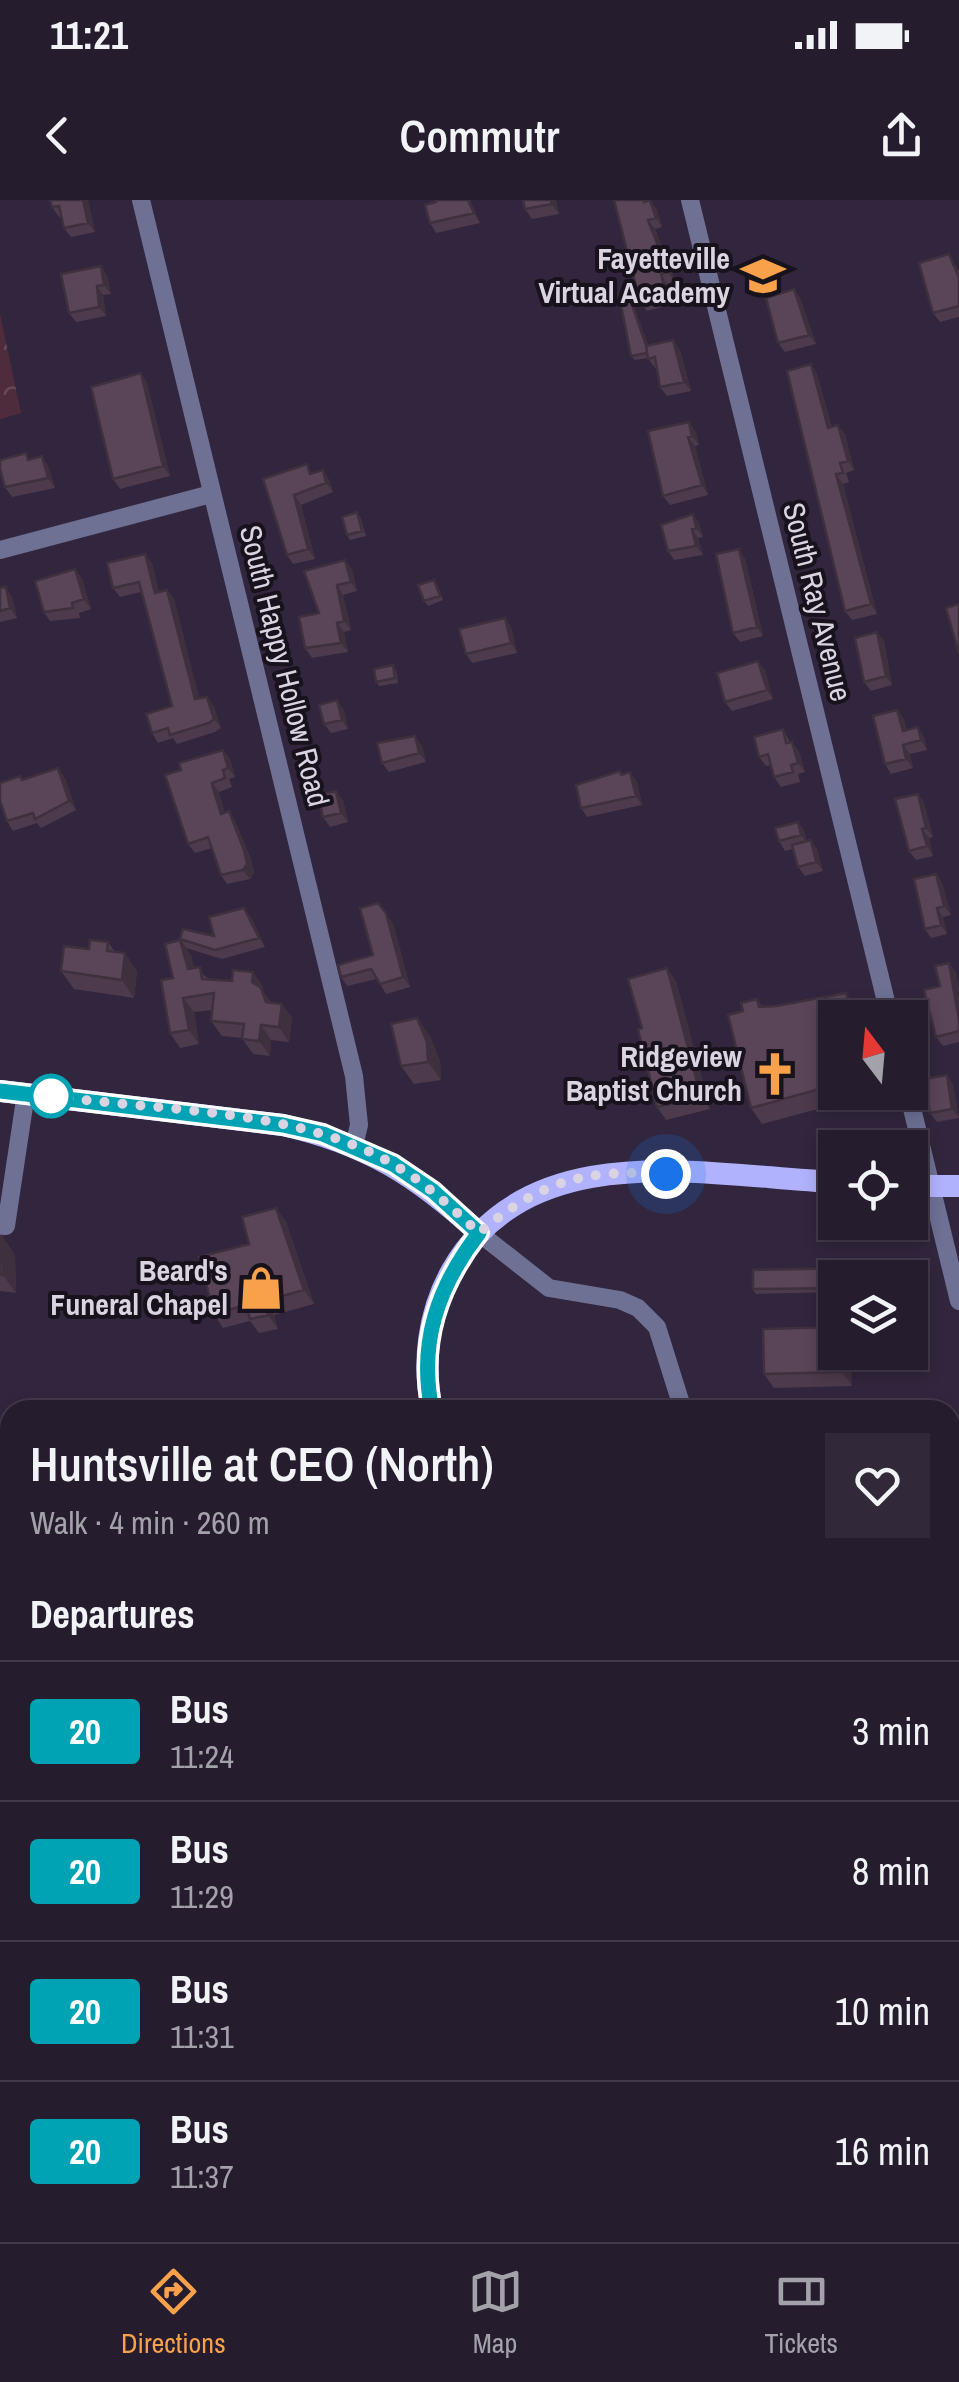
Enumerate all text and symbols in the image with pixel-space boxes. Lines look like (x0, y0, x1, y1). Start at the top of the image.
text: 11:21 (50, 10, 128, 61)
text: Commutr (400, 105, 559, 166)
icon: back (30, 108, 85, 163)
icon: share (874, 108, 929, 163)
place label: Fayetteville Virtual Academy (539, 238, 730, 312)
school or university icon: Fayetteville Virtual Academy (739, 252, 787, 300)
street label: South Ray Avenue (774, 498, 862, 705)
street label: South Happy Hollow Road (231, 521, 339, 811)
north arrow (818, 1000, 928, 1110)
map controls (818, 1000, 928, 1370)
place label: Ridgeview Baptist Church (566, 1036, 743, 1110)
church icon: Ridgeview Baptist Church (751, 1050, 799, 1098)
unlabelled marker (30, 1075, 72, 1117)
button: locate (818, 1130, 928, 1240)
your location (641, 1149, 691, 1199)
place label: Beard's Funeral Chapel (50, 1250, 228, 1324)
button: layers (818, 1260, 928, 1370)
shop icon: Beard's Funeral Chapel (237, 1264, 285, 1312)
text: Huntsville at CEO (North) (30, 1431, 494, 1496)
button: heart (825, 1433, 930, 1538)
text: Walk · 4 min · 260 m (30, 1501, 270, 1544)
text: Departures (30, 1589, 195, 1640)
text: Bus (170, 1684, 229, 1735)
text: 3 min (852, 1706, 930, 1757)
text: 20 (69, 1708, 101, 1755)
text: 11:24 (170, 1735, 234, 1778)
text: Bus (170, 1824, 229, 1875)
text: 8 min (852, 1846, 930, 1897)
text: 20 (69, 1848, 101, 1895)
text: 11:29 (170, 1875, 234, 1918)
text: Bus (170, 1964, 229, 2015)
text: 10 min (835, 1986, 930, 2037)
text: 20 (69, 1988, 101, 2035)
text: 11:31 (170, 2015, 234, 2058)
text: Bus (170, 2104, 229, 2155)
text: 16 min (835, 2126, 930, 2177)
text: 20 (69, 2128, 101, 2175)
text: 11:37 (170, 2155, 234, 2198)
tab: Directions (121, 2264, 226, 2362)
tab: Map (468, 2264, 523, 2362)
tab: Tickets (764, 2264, 838, 2362)

